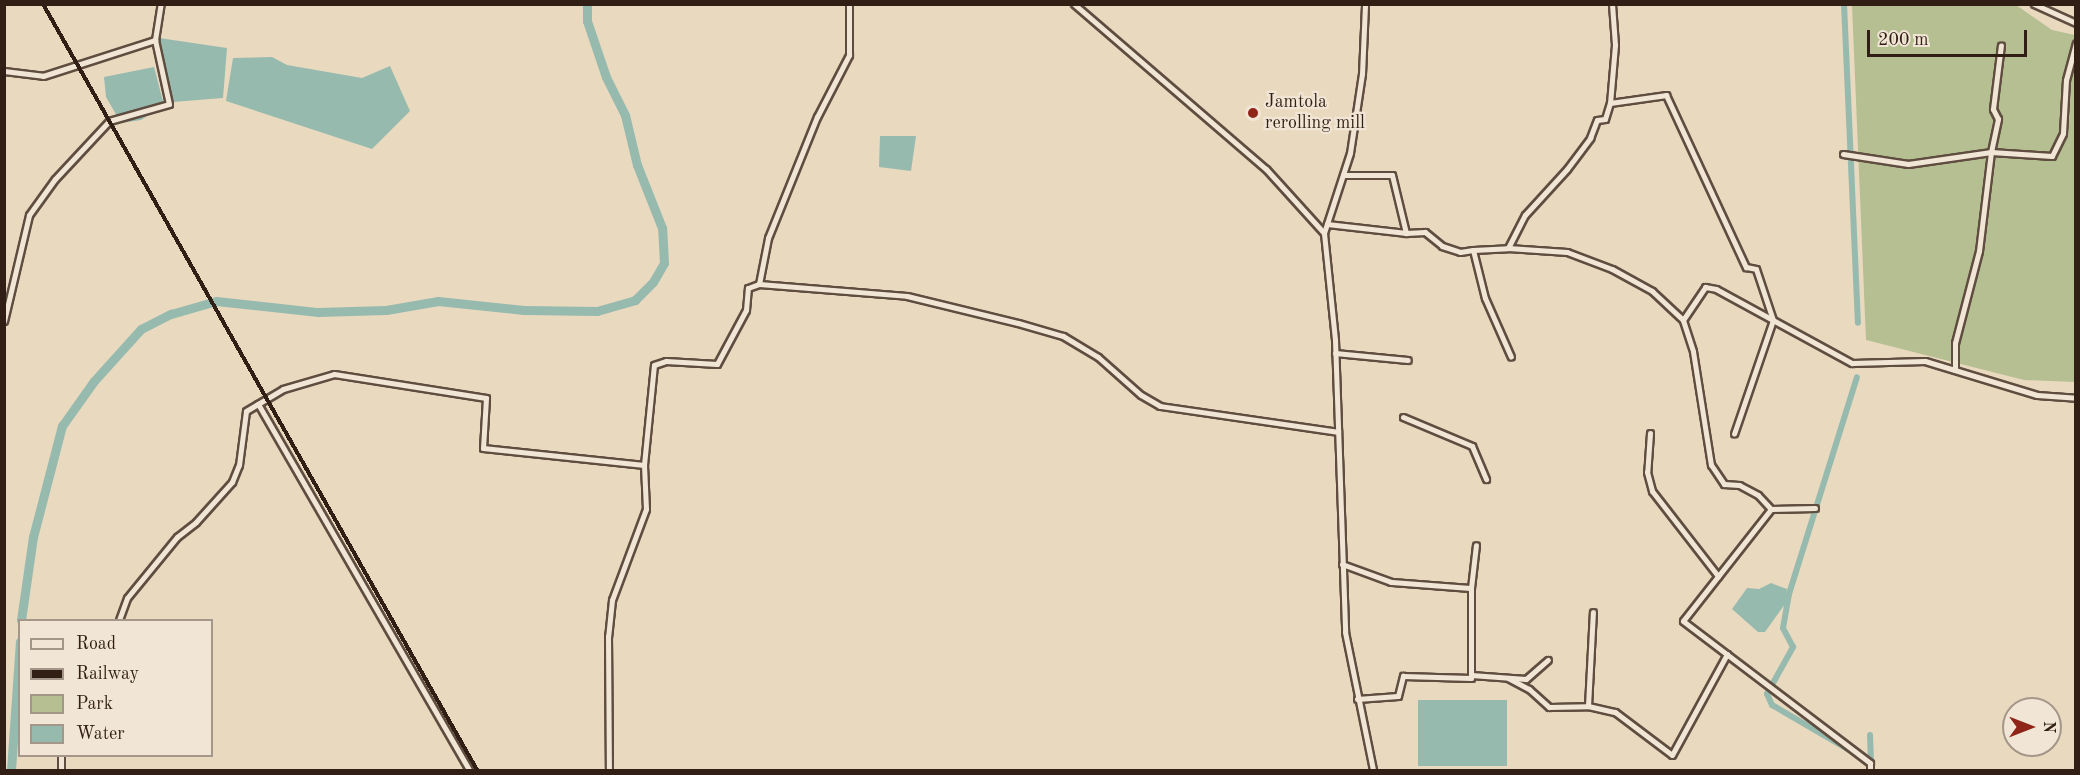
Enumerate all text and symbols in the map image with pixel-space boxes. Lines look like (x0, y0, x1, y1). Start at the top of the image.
scale bar (1870, 18, 2030, 56)
text: 200 m (1878, 31, 1929, 49)
place label: Jamtola rerolling mill (1265, 92, 1365, 134)
marker: Jamtola rerolling mill (1246, 106, 1260, 120)
legend (18, 619, 213, 757)
text: Road (76, 635, 116, 653)
text: Railway (76, 665, 139, 683)
text: Park (76, 695, 113, 713)
north arrow (2002, 697, 2062, 757)
text: N (2040, 721, 2056, 733)
text: Water (76, 725, 125, 743)

